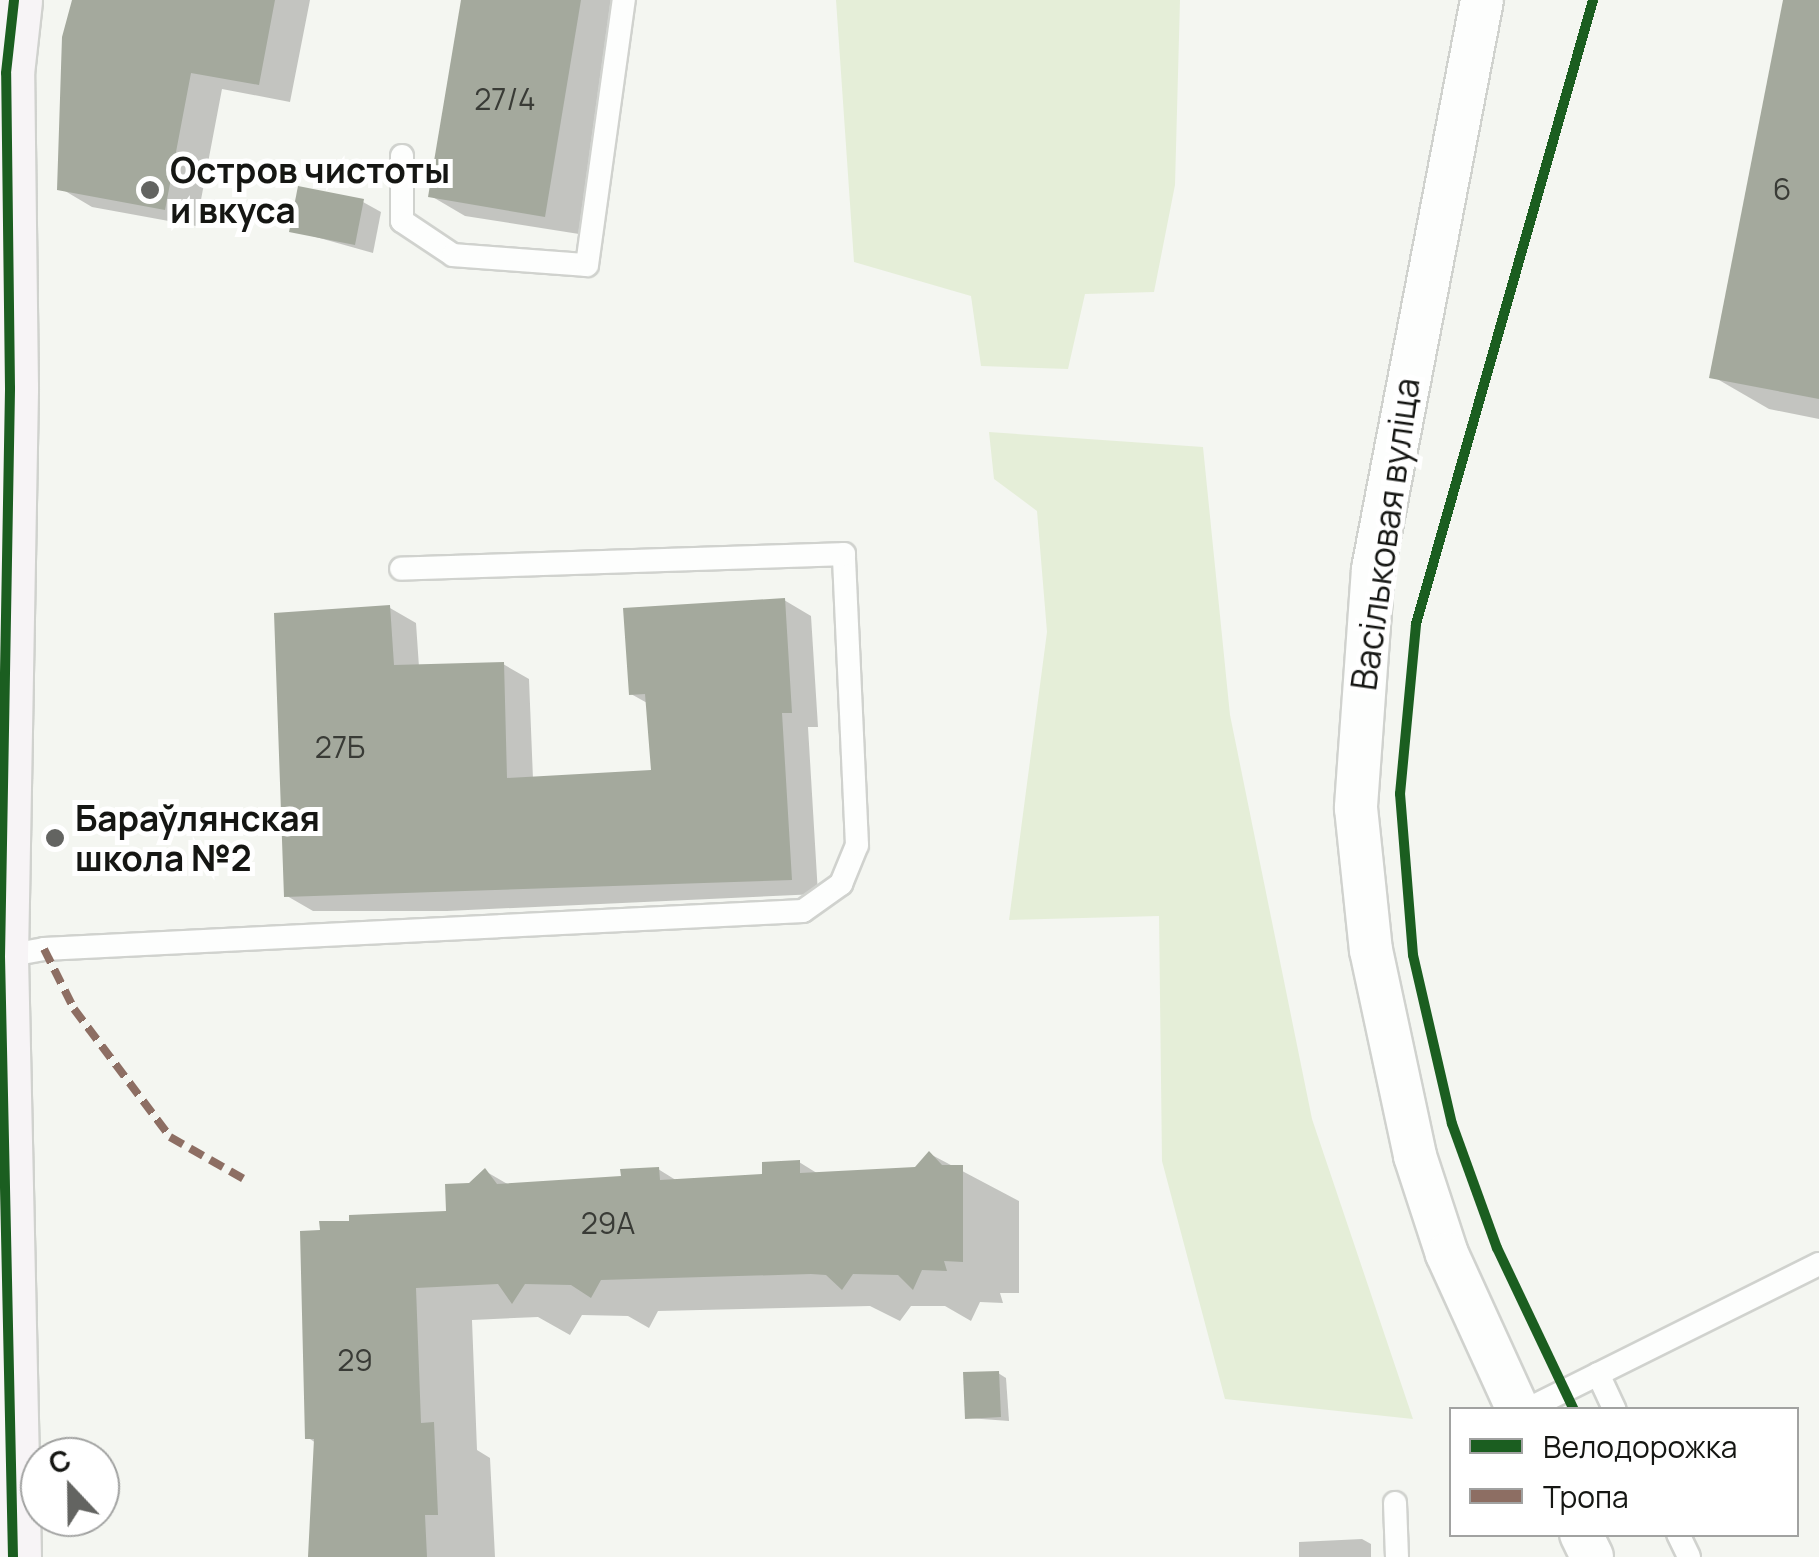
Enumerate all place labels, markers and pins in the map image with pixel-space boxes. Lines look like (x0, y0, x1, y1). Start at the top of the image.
place label: Остров чистоты и вкуса (170, 149, 450, 231)
marker: Остров чистоты и вкуса (139, 179, 161, 201)
place label: Бараўлянская школа №2 (75, 797, 320, 879)
marker: Бараўлянская школа №2 (44, 827, 66, 849)

